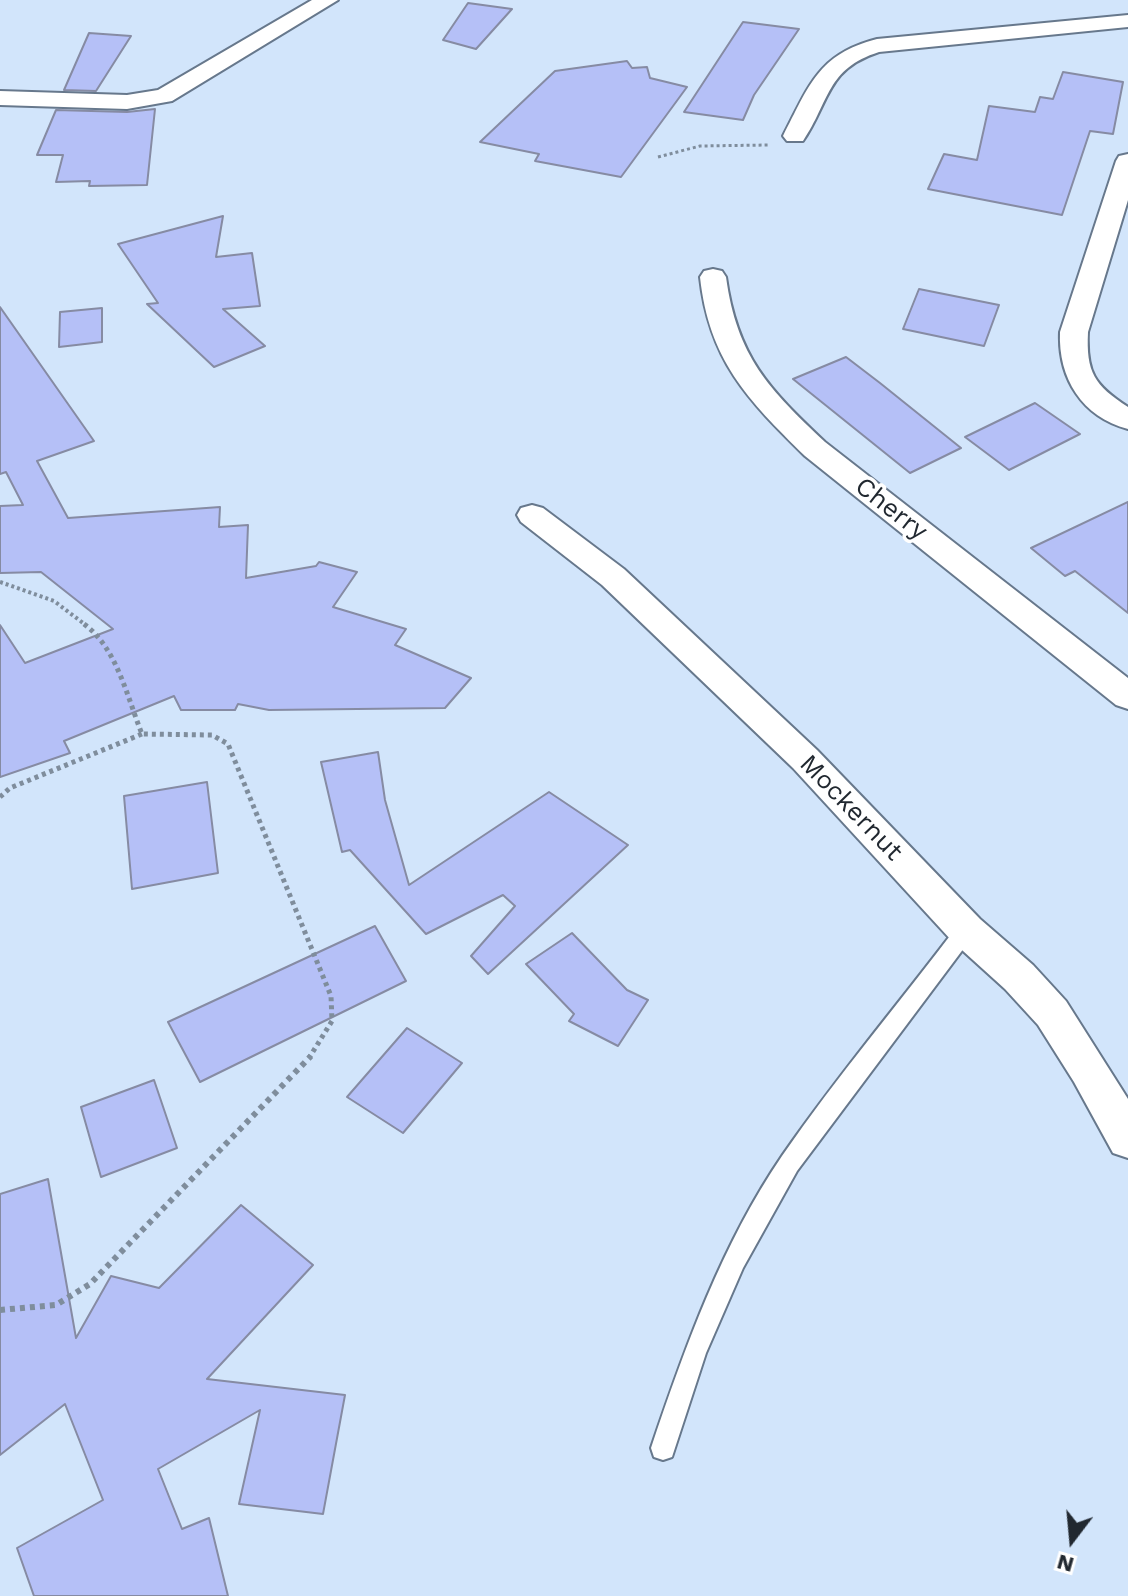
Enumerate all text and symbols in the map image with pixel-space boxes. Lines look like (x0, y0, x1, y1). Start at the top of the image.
street label: Cherry (848, 471, 934, 547)
street label: Mockernut (793, 749, 909, 867)
north arrow (1032, 1500, 1112, 1580)
text: N (1054, 1549, 1077, 1578)

